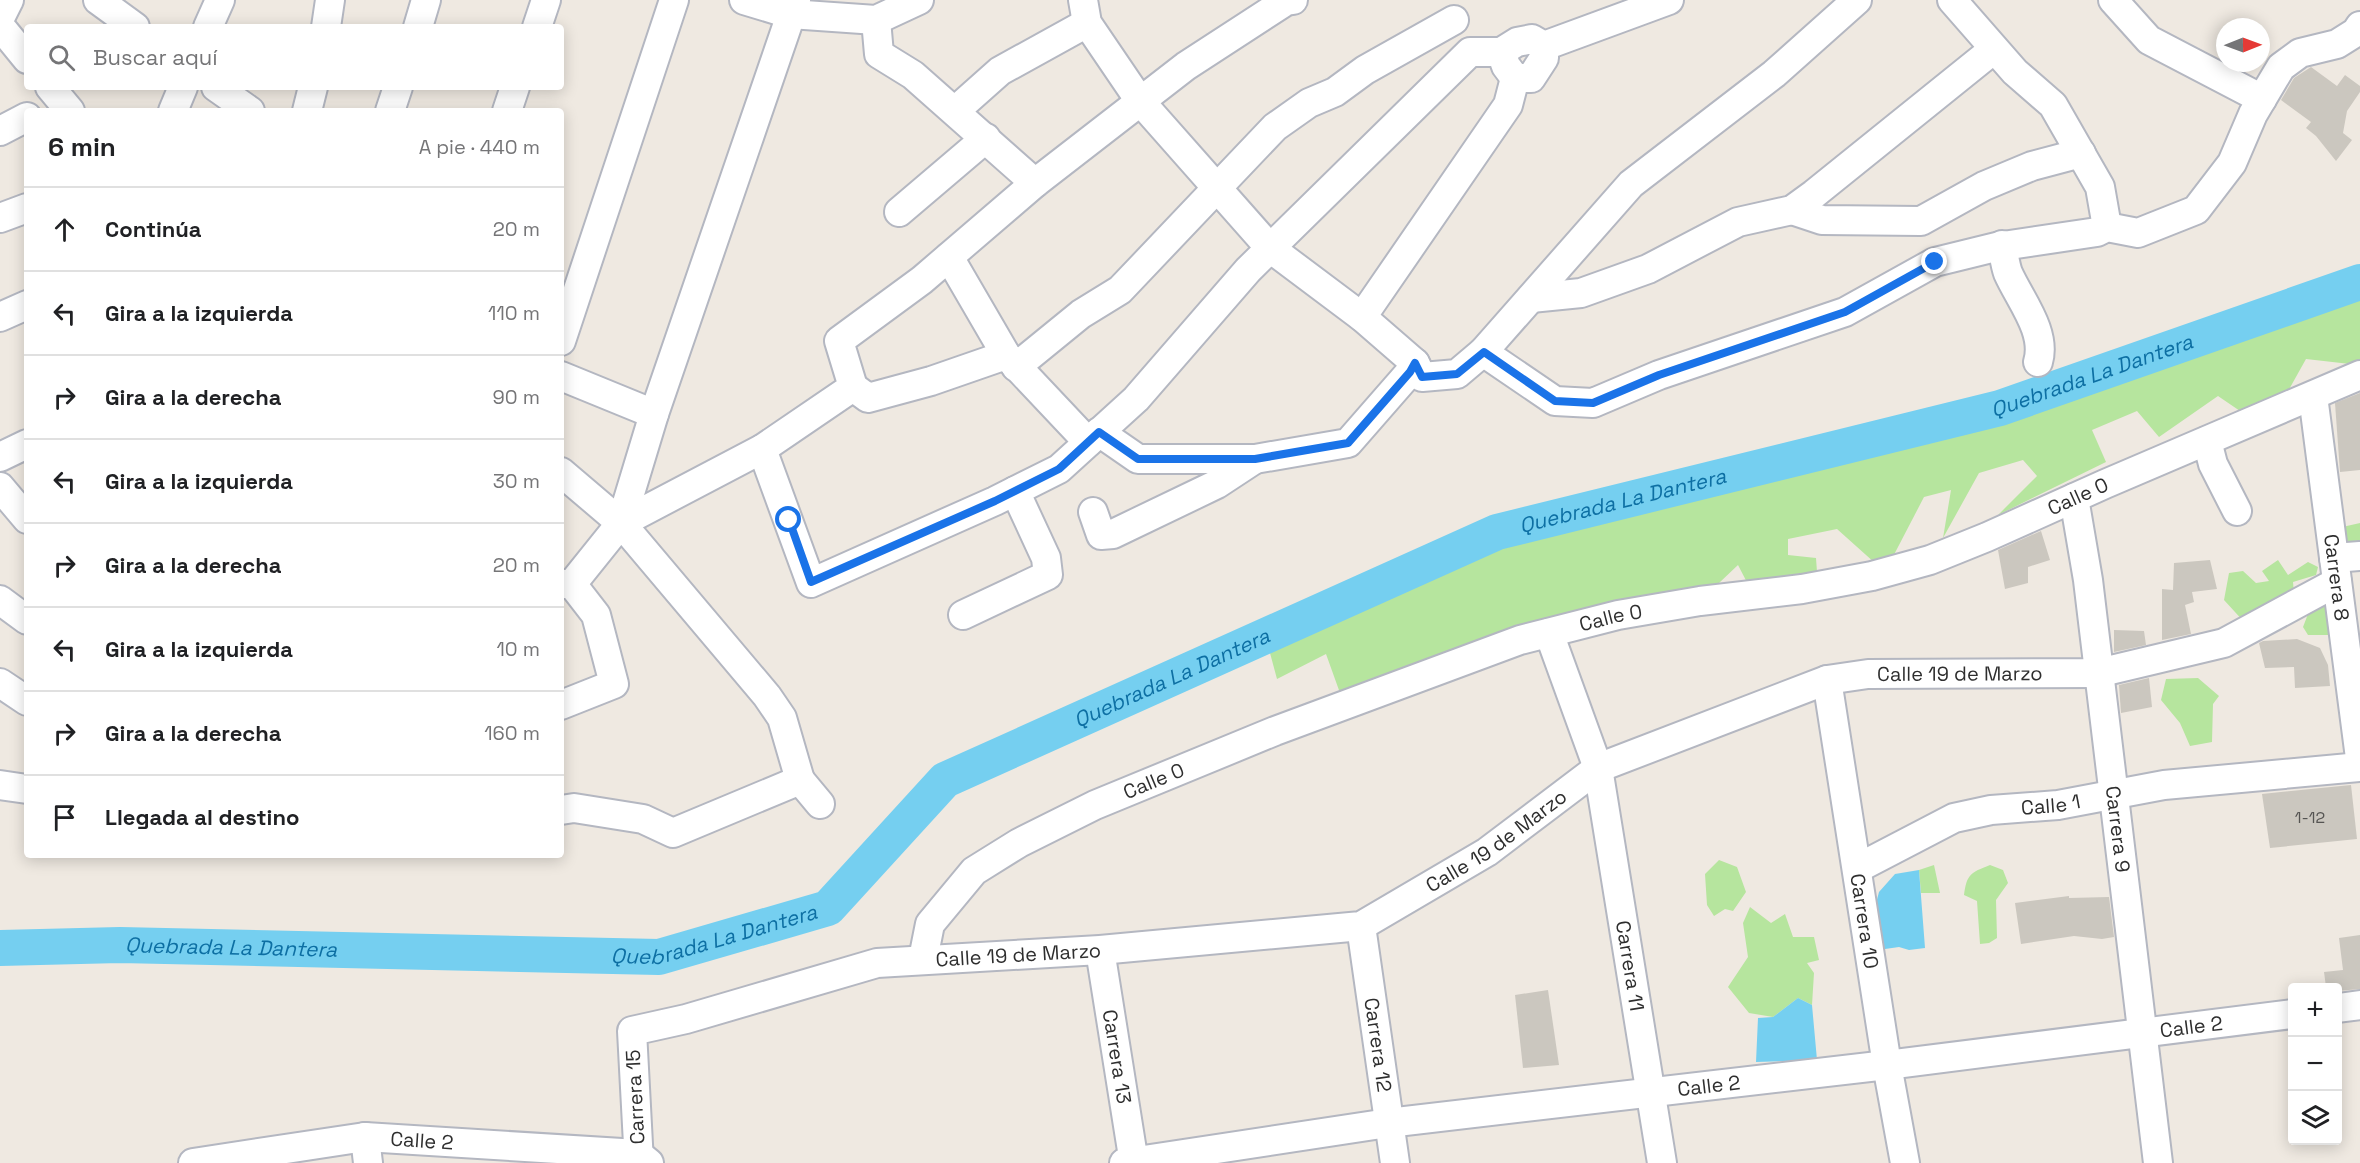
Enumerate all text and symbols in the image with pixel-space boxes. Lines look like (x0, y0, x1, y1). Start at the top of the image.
north arrow (2216, 18, 2270, 72)
search box (24, 24, 564, 90)
icon: search (45, 41, 78, 74)
text: Buscar aquí (93, 43, 218, 71)
text: 6 min (48, 130, 116, 164)
text: A pie · 440 m (419, 134, 540, 160)
icon: ahead (48, 213, 81, 246)
text: Continúa (105, 215, 201, 243)
text: 20 m (493, 216, 540, 242)
route end (1921, 248, 1947, 274)
icon: left (48, 297, 81, 330)
text: Gira a la izquierda (105, 299, 293, 327)
text: 110 m (488, 300, 540, 326)
water label: Quebrada La Dantera (1988, 327, 2197, 423)
icon: right (48, 381, 81, 414)
text: Gira a la derecha (105, 383, 282, 411)
text: 90 m (493, 384, 540, 410)
water label: Quebrada La Dantera (1516, 462, 1730, 539)
icon: left (48, 465, 81, 498)
text: Gira a la izquierda (105, 467, 293, 495)
text: 30 m (493, 468, 540, 494)
street label: Calle 0 (2043, 471, 2112, 521)
route start (775, 506, 801, 532)
street label: Carrera 8 (2318, 533, 2355, 622)
icon: right (48, 549, 81, 582)
text: Gira a la derecha (105, 551, 282, 579)
text: 20 m (493, 552, 540, 578)
street label: Calle 0 (1576, 598, 1644, 637)
water label: Quebrada La Dantera (1069, 622, 1275, 734)
icon: left (48, 633, 81, 666)
text: Gira a la izquierda (105, 635, 293, 663)
text: 10 m (496, 636, 540, 662)
street label: Calle 19 de Marzo (1877, 660, 2043, 687)
icon: right (48, 717, 81, 750)
text: Gira a la derecha (105, 719, 282, 747)
text: 160 m (484, 720, 540, 746)
street label: Calle 0 (1119, 757, 1188, 805)
street label: Calle 19 de Marzo (1421, 783, 1572, 898)
street label: Carrera 9 (2100, 784, 2136, 874)
street label: Calle 1 (2020, 788, 2082, 821)
icon: arrive (48, 801, 81, 834)
text: Llegada al destino (105, 803, 299, 831)
house number: 1-12 (2295, 807, 2325, 828)
street label: Carrera 10 (1844, 872, 1885, 971)
water label: Quebrada La Dantera (610, 898, 821, 970)
street label: Carrera 11 (1610, 919, 1650, 1013)
water label: Quebrada La Dantera (125, 931, 338, 963)
street label: Calle 19 de Marzo (935, 937, 1102, 973)
map controls (2288, 983, 2342, 1145)
button: + (2288, 983, 2342, 1037)
street label: Carrera 12 (1358, 996, 1398, 1094)
street label: Carrera 13 (1097, 1008, 1137, 1106)
street label: Calle 2 (2158, 1010, 2224, 1044)
button: − (2288, 1037, 2342, 1091)
street label: Carrera 15 (620, 1049, 650, 1145)
street label: Calle 2 (1676, 1069, 1742, 1102)
button: layers (2288, 1091, 2342, 1145)
street label: Calle 2 (390, 1126, 454, 1155)

